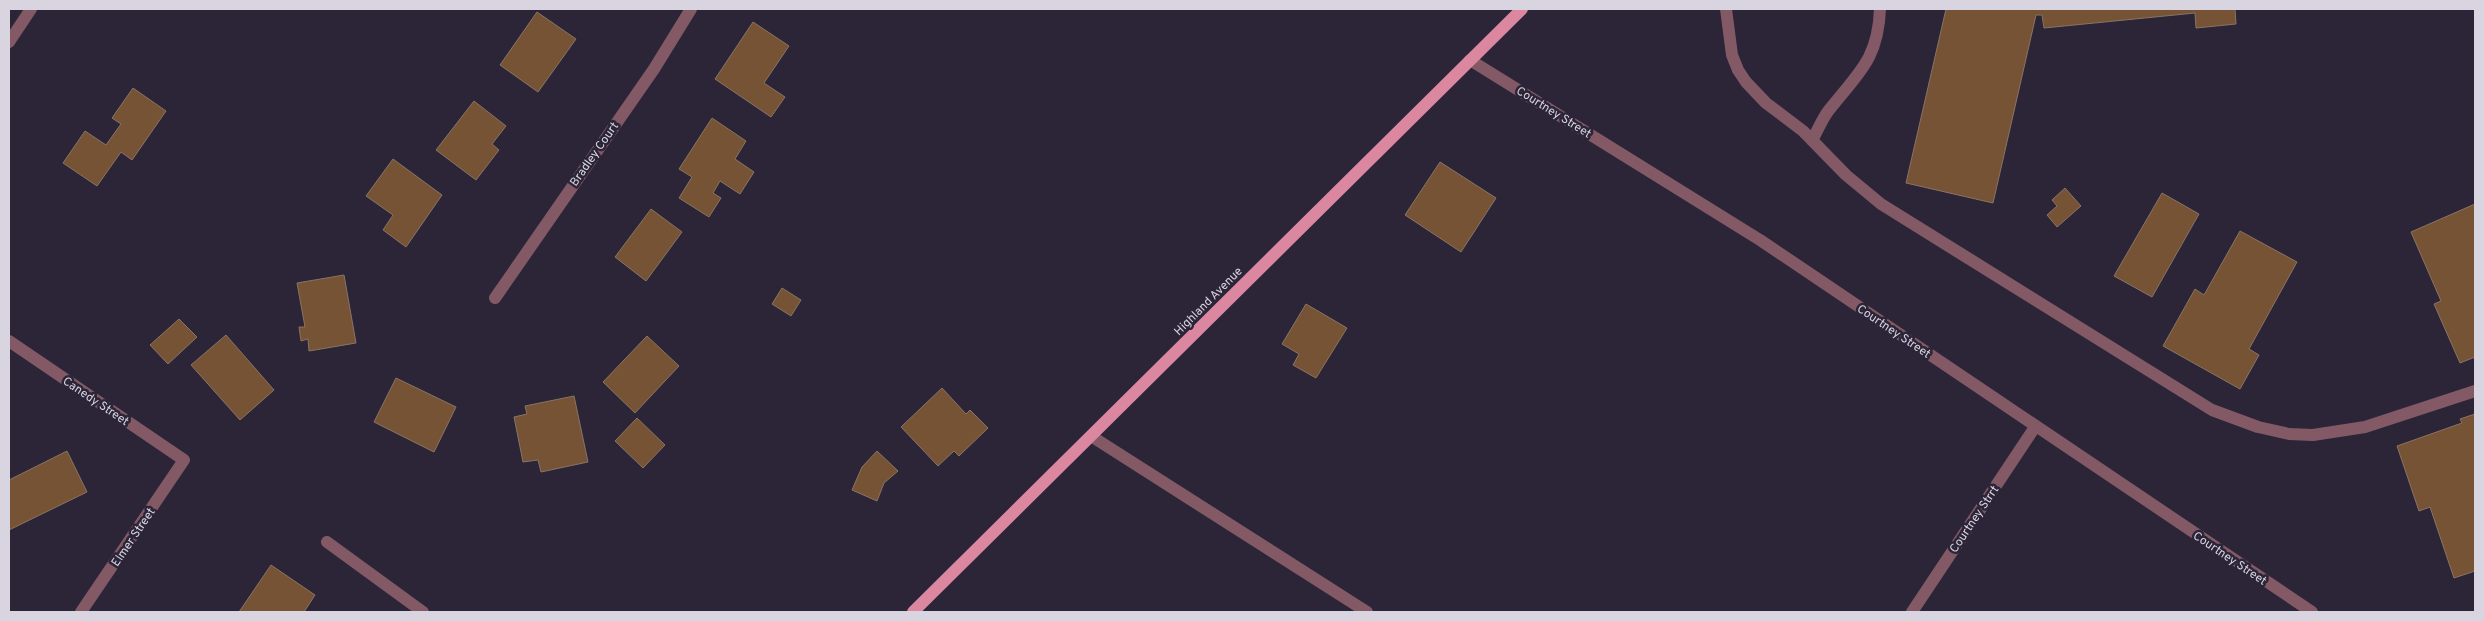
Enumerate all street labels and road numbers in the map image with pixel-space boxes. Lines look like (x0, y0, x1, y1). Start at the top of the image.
street label: Courtney Street (1513, 83, 1594, 142)
street label: Bradley Court (567, 119, 623, 190)
street label: Highland Avenue (1171, 264, 1246, 339)
street label: Courtney Street (1853, 301, 1933, 362)
street label: Canedy Street (59, 374, 132, 430)
street label: Courtney Strrt (1946, 483, 2003, 556)
street label: Elmer Street (108, 505, 159, 570)
street label: Courtney Street (2189, 528, 2269, 589)

